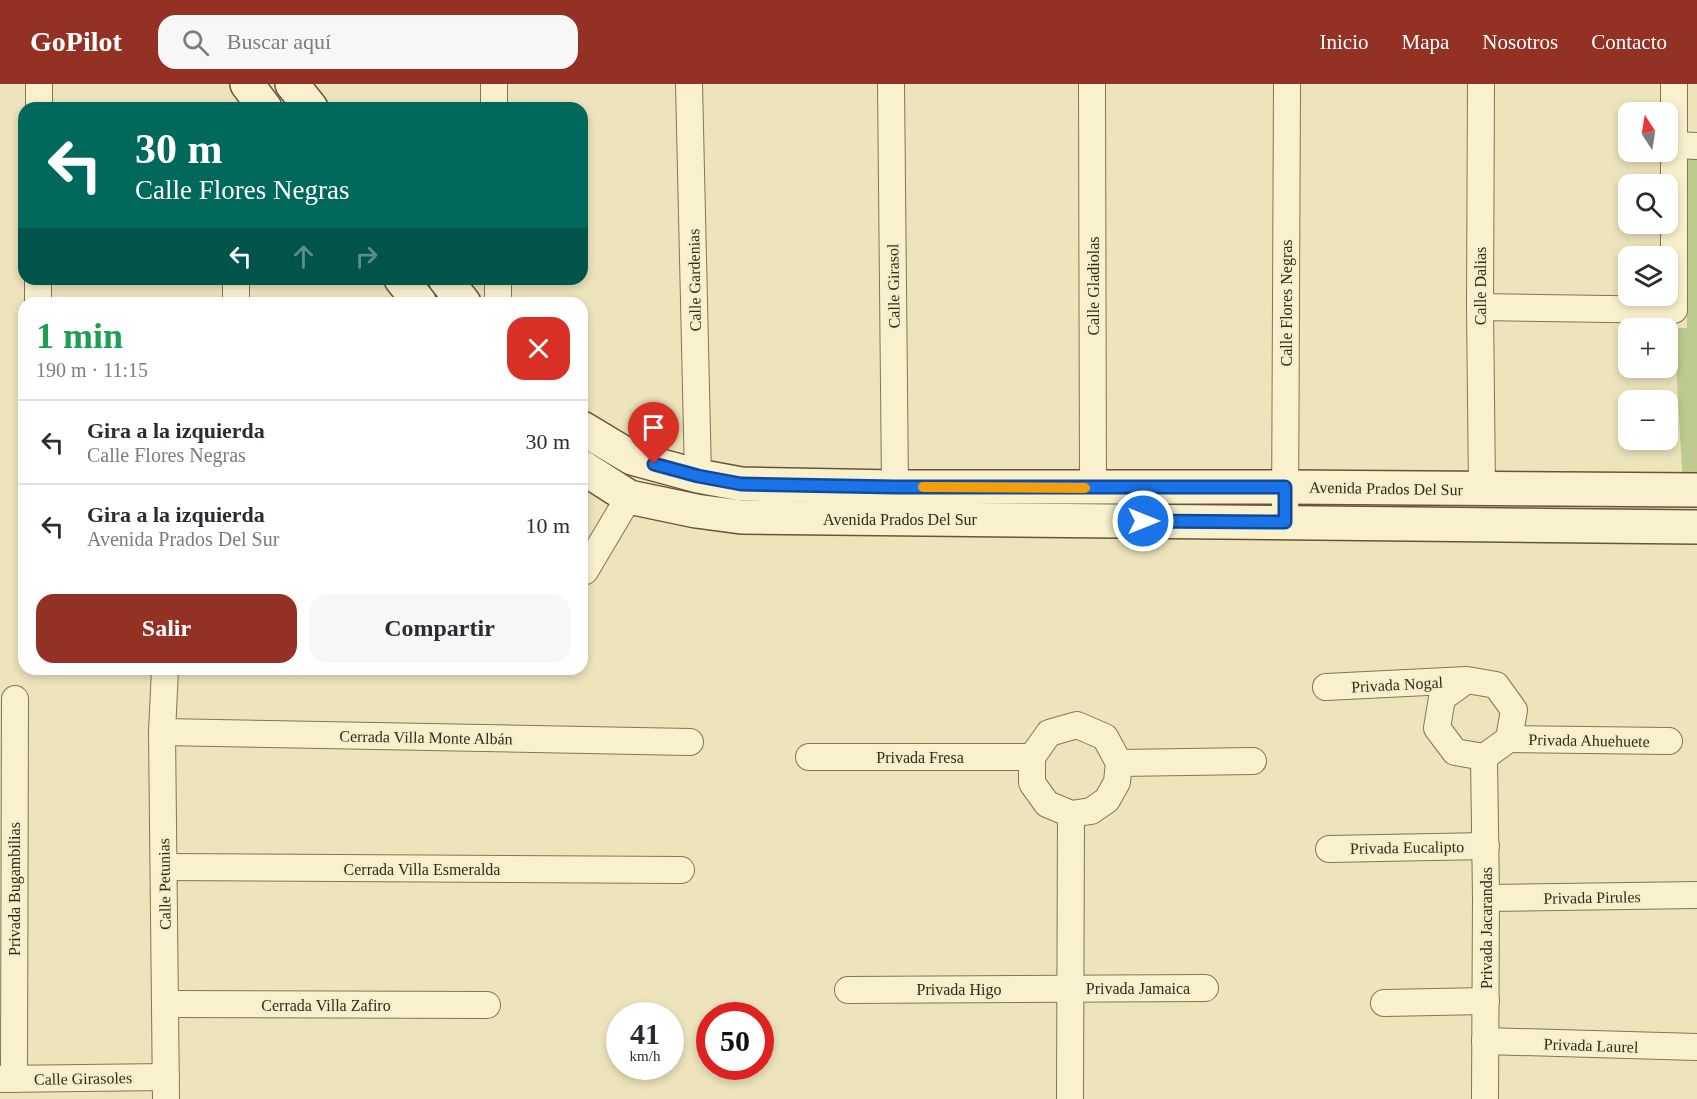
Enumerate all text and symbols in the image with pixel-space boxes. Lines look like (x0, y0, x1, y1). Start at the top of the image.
search box (158, 15, 578, 69)
text: GoPilot (30, 26, 122, 57)
icon: search (179, 26, 212, 59)
text: Buscar aquí (227, 29, 331, 54)
text: Inicio (1320, 30, 1369, 54)
text: Mapa (1402, 30, 1449, 54)
text: Nosotros (1482, 30, 1558, 54)
text: Contacto (1591, 30, 1667, 54)
north arrow (1618, 102, 1678, 162)
map controls (1618, 102, 1678, 450)
icon: left (36, 126, 114, 204)
text: 30 m (135, 126, 223, 172)
button: search (1618, 174, 1678, 234)
text: Calle Flores Negras (135, 175, 349, 205)
street label: Calle Gardenias (685, 229, 704, 331)
street label: Calle Gladiolas (1085, 236, 1102, 336)
street label: Calle Flores Negras (1278, 239, 1296, 367)
icon: left (224, 240, 257, 273)
icon: ahead (287, 240, 320, 273)
icon: right (350, 240, 383, 273)
street label: Calle Girasol (884, 243, 903, 329)
button: layers (1618, 246, 1678, 306)
street label: Calle Dalias (1472, 247, 1489, 325)
text: 1 min (36, 316, 123, 356)
button: close (507, 317, 570, 380)
button: + (1618, 318, 1678, 378)
text: 190 m · 11:15 (36, 359, 148, 381)
button: − (1618, 390, 1678, 450)
pin (628, 402, 679, 464)
icon: arrive (637, 411, 670, 444)
text: Gira a la izquierda (87, 418, 265, 443)
icon: left (36, 426, 69, 459)
text: 30 m (525, 429, 570, 454)
text: Calle Flores Negras (87, 444, 246, 466)
street label: Avenida Prados Del Sur (1309, 479, 1464, 498)
position arrow (1111, 489, 1175, 553)
text: Gira a la izquierda (87, 502, 265, 527)
icon: left (36, 510, 69, 543)
street label: Avenida Prados Del Sur (823, 511, 978, 528)
text: 10 m (525, 513, 570, 538)
text: Avenida Prados Del Sur (87, 528, 279, 550)
button: Salir (36, 594, 297, 663)
button: Compartir (309, 594, 570, 663)
street label: Privada Nogal (1351, 674, 1444, 696)
street label: Cerrada Villa Monte Albán (339, 727, 513, 748)
street label: Privada Ahuehuete (1528, 731, 1650, 750)
street label: Privada Fresa (876, 749, 964, 766)
street label: Privada Bugambilias (6, 822, 24, 956)
street label: Calle Petunias (155, 838, 174, 930)
street label: Privada Eucalipto (1350, 838, 1464, 858)
street label: Cerrada Villa Esmeralda (344, 861, 500, 878)
street label: Privada Jacarandas (1478, 867, 1495, 989)
street label: Privada Pirules (1543, 888, 1641, 907)
street label: Privada Jamaica (1086, 980, 1190, 997)
street label: Privada Higo (917, 981, 1001, 999)
street label: Cerrada Villa Zafiro (261, 997, 391, 1014)
speed limit sign: 50 (696, 1002, 774, 1080)
text: 41 (630, 1017, 660, 1050)
street label: Privada Laurel (1543, 1035, 1639, 1056)
text: km/h (630, 1048, 660, 1064)
street label: Calle Girasoles (34, 1069, 132, 1088)

